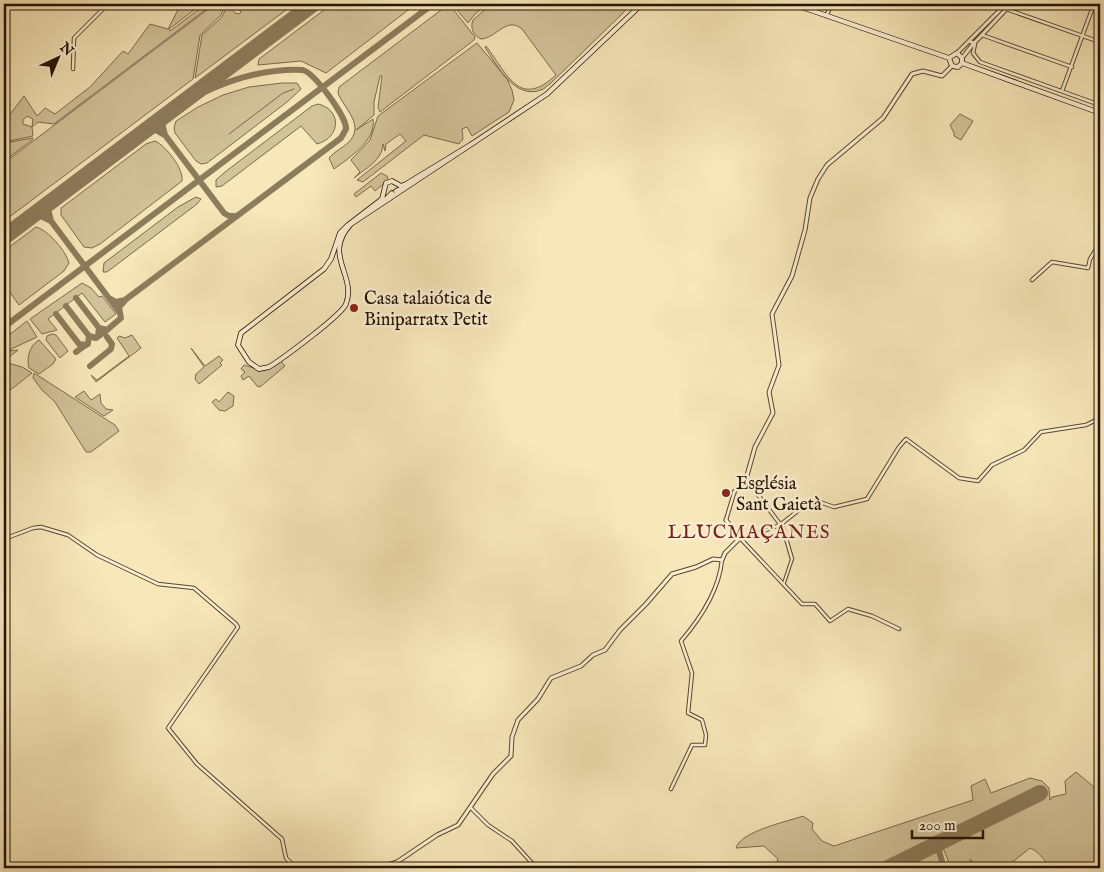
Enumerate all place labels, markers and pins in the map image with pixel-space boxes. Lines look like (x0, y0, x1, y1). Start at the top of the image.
place label: Casa talaiótica de Biniparratx Petit (364, 288, 492, 332)
marker: Casa talaiótica de Biniparratx Petit (348, 302, 360, 314)
place label: Església Sant Gaietà (736, 473, 822, 517)
marker: Església Sant Gaietà (720, 487, 732, 499)

